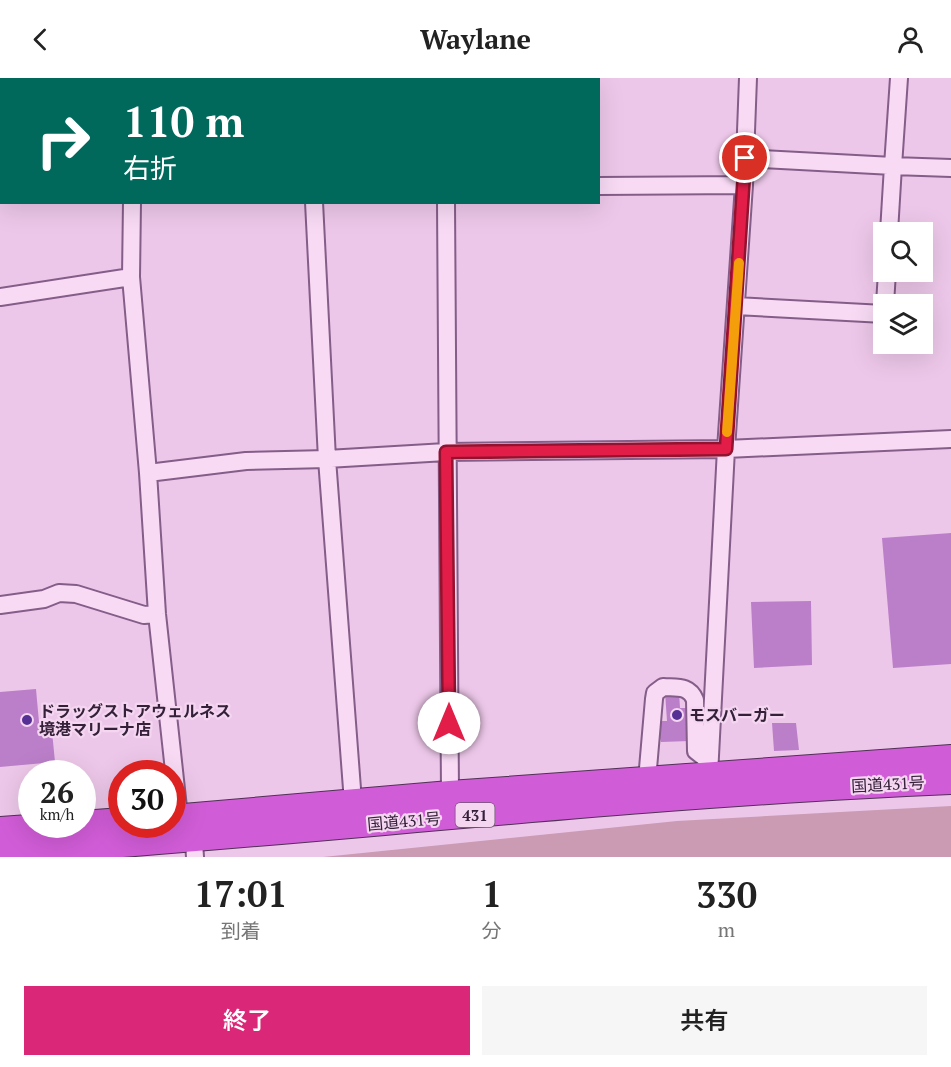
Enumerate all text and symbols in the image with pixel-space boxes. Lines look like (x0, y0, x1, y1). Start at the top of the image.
text: Waylane (420, 21, 531, 57)
icon: back (24, 23, 57, 56)
icon: person (894, 23, 927, 56)
text: 110 m (123, 93, 244, 149)
icon: right (24, 102, 102, 180)
pin (719, 132, 770, 183)
icon: arrive (728, 141, 761, 174)
text: 右折 (123, 150, 177, 186)
map controls (873, 222, 933, 354)
button: search (873, 222, 933, 282)
button: layers (873, 294, 933, 354)
position arrow (417, 691, 481, 755)
place label: ドラッグストアウェルネス 境港マリーナ店 (39, 700, 231, 740)
place label: モスバーガー (689, 704, 785, 726)
marker: モスバーガー (670, 708, 684, 722)
marker: ドラッグストアウェルネス 境港マリーナ店 (20, 713, 34, 727)
speed limit sign: 30 (108, 760, 186, 838)
street label: 国道431号 (851, 771, 925, 797)
text: 26 (40, 772, 74, 812)
road number: 431 (456, 803, 494, 827)
text: km/h (40, 804, 74, 824)
street label: 国道431号 (366, 807, 442, 835)
text: 17:01 (194, 870, 288, 917)
text: 1 (482, 870, 502, 917)
text: 330 (696, 871, 757, 918)
text: m (718, 916, 735, 943)
text: 到着 (221, 917, 261, 944)
text: 分 (482, 917, 502, 944)
button: 終了 (24, 986, 470, 1055)
button: 共有 (482, 986, 927, 1055)

